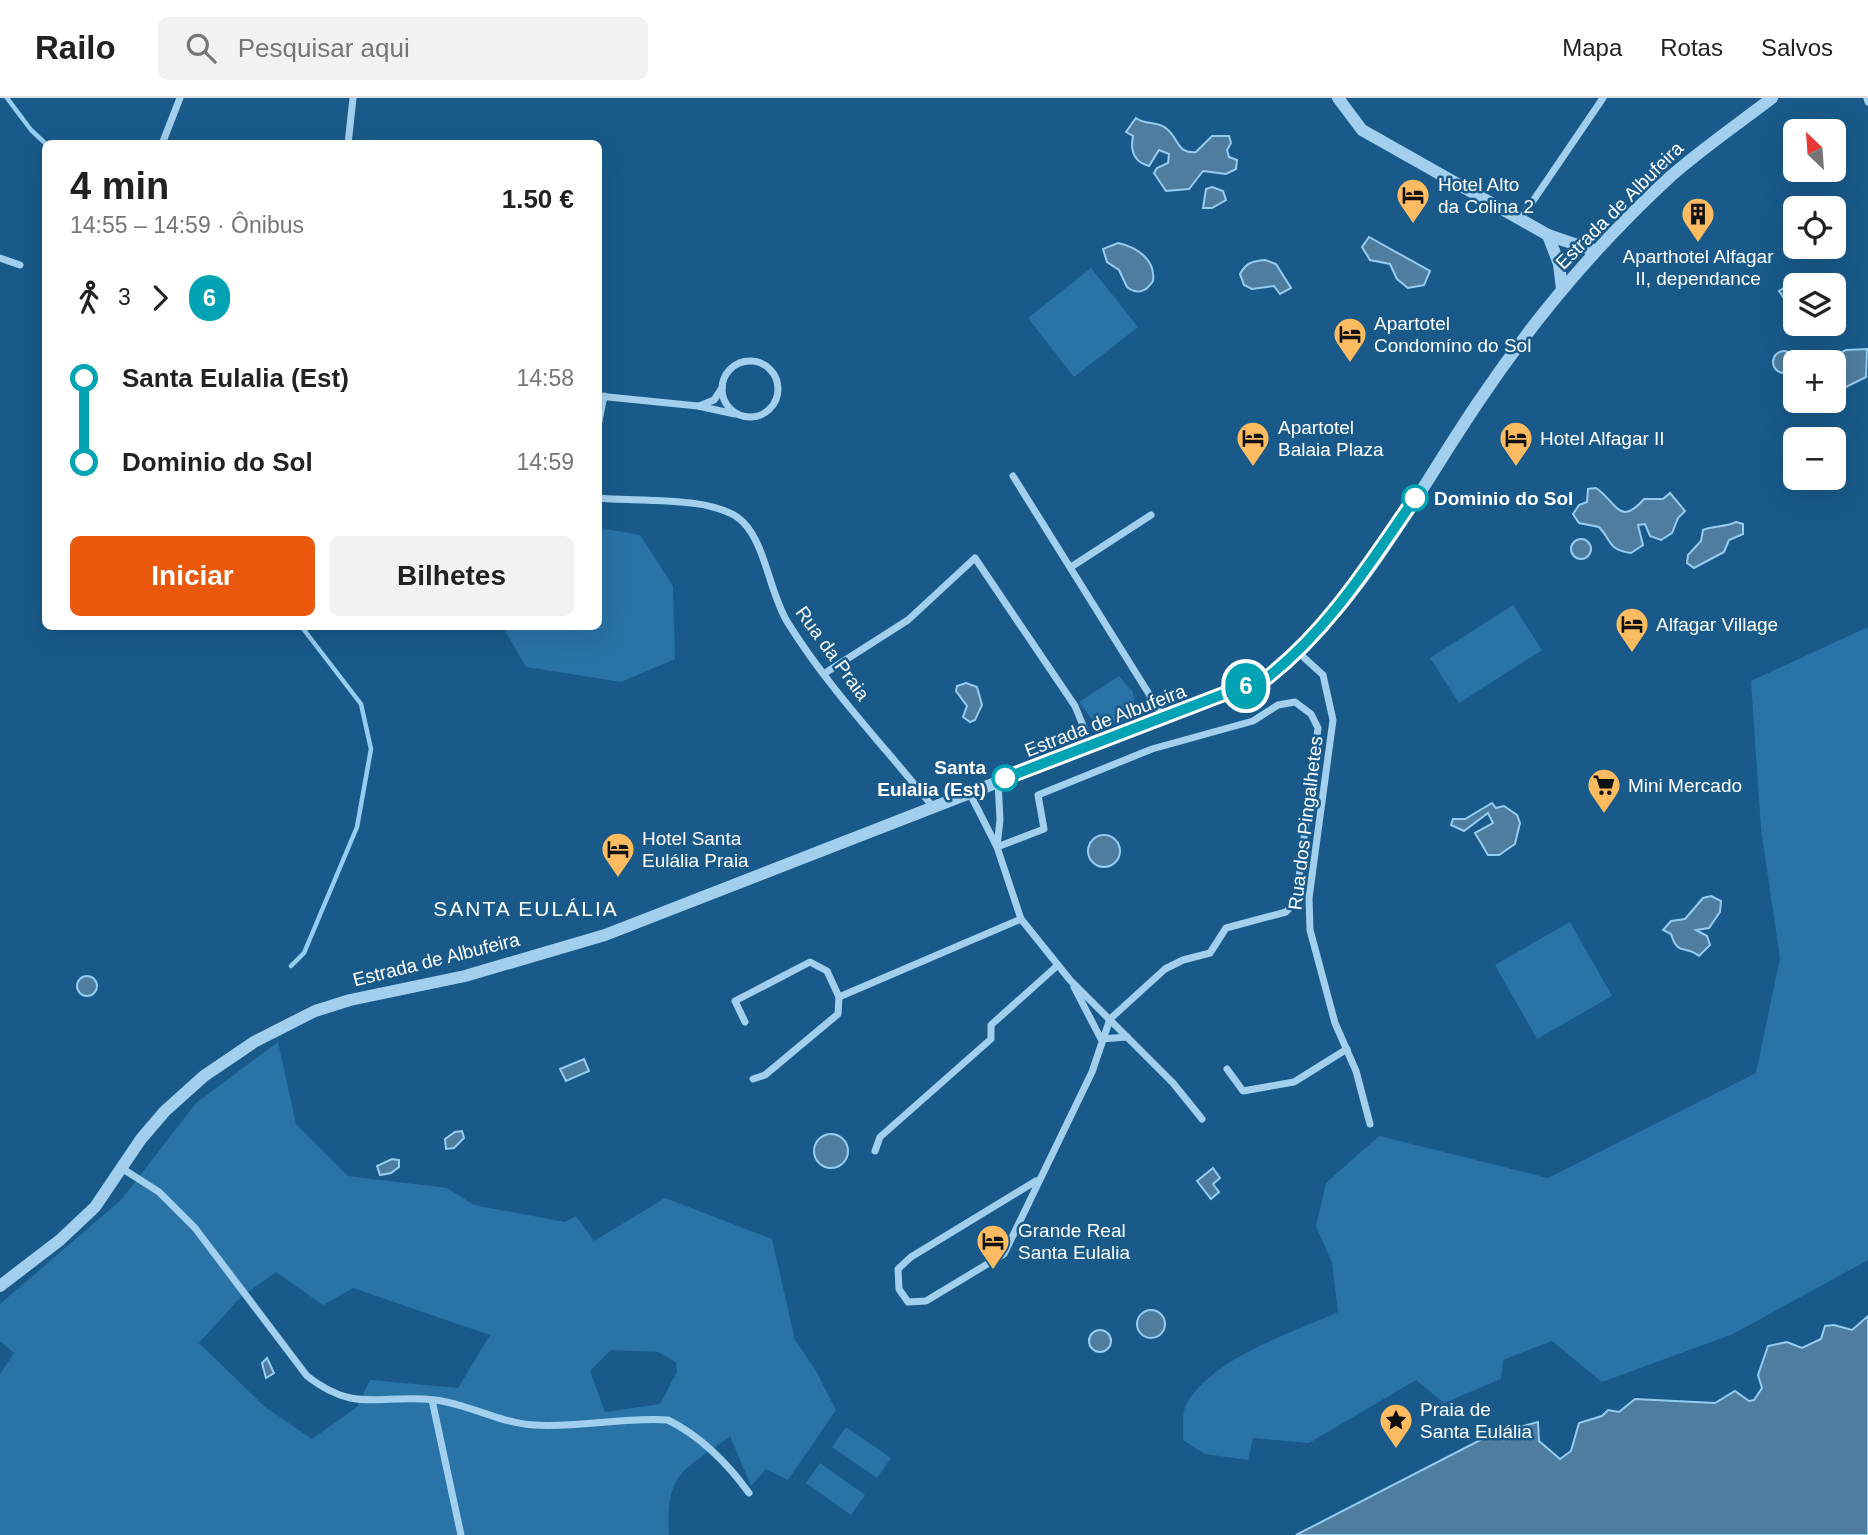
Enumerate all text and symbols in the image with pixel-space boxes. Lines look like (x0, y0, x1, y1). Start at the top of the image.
search box (158, 17, 648, 80)
text: Railo (35, 29, 116, 66)
icon: search (182, 29, 220, 67)
text: Pesquisar aqui (238, 33, 410, 63)
text: Mapa (1562, 34, 1622, 61)
text: Rotas (1660, 34, 1723, 61)
text: Salvos (1761, 34, 1833, 61)
north arrow (1783, 119, 1846, 182)
map controls (1783, 119, 1846, 490)
street label: Estrada de Albufeira (1551, 137, 1688, 273)
text: 4 min (70, 165, 169, 207)
place label: Hotel Alto da Colina 2 (1438, 174, 1534, 217)
hotel icon: Hotel Alto da Colina 2 (1394, 176, 1432, 225)
text: 1.50 € (502, 184, 574, 214)
building icon: Aparthotel Alfagar II, dependance (1679, 195, 1717, 244)
button: locate (1783, 196, 1846, 259)
text: 14:55 – 14:59 · Ônibus (70, 212, 304, 238)
place label: Aparthotel Alfagar II, dependance (1622, 246, 1774, 289)
button: layers (1783, 273, 1846, 336)
icon: walk (70, 279, 108, 317)
icon: forward (141, 279, 179, 317)
text: 3 (118, 284, 131, 310)
text: 6 (203, 284, 216, 311)
place label: Apartotel Condomíno do Sol (1374, 313, 1531, 356)
hotel icon: Apartotel Condomíno do Sol (1331, 315, 1369, 364)
button: + (1783, 350, 1846, 413)
text: Santa Eulalia (Est) (122, 363, 349, 393)
text: 14:58 (516, 365, 574, 391)
place label: Apartotel Balaia Plaza (1278, 417, 1384, 460)
hotel icon: Apartotel Balaia Plaza (1234, 419, 1272, 468)
hotel icon: Hotel Alfagar II (1497, 419, 1535, 468)
button: − (1783, 427, 1846, 490)
place label: Hotel Alfagar II (1540, 428, 1665, 449)
text: Dominio do Sol (122, 447, 313, 477)
text: 14:59 (516, 449, 574, 475)
marker: Dominio do Sol (1402, 485, 1428, 511)
place label: Dominio do Sol (1434, 488, 1573, 509)
button: Iniciar (70, 536, 315, 616)
button: Bilhetes (329, 536, 574, 616)
street label: Rua da Praia (792, 602, 874, 705)
hotel icon: Alfagar Village (1613, 605, 1651, 654)
place label: Alfagar Village (1656, 614, 1778, 635)
line badge: 6 (1223, 663, 1269, 709)
text: 6 (1239, 672, 1253, 699)
street label: Estrada de Albufeira (1022, 680, 1189, 761)
street label: Rua dos Pingalhetes (1284, 735, 1327, 911)
place label: Santa Eulalia (Est) (877, 757, 986, 800)
marker: Santa Eulalia (Est) (992, 765, 1018, 791)
supermarket icon: Mini Mercado (1585, 766, 1623, 815)
place label: Mini Mercado (1628, 775, 1742, 796)
place label: Hotel Santa Eulália Praia (642, 828, 749, 871)
hotel icon: Hotel Santa Eulália Praia (599, 830, 637, 879)
district label: SANTA EULÁLIA (433, 897, 619, 920)
street label: Estrada de Albufeira (351, 928, 522, 990)
place label: Grande Real Santa Eulalia (1018, 1220, 1130, 1263)
hotel icon: Grande Real Santa Eulalia (974, 1222, 1012, 1271)
place label: Praia de Santa Eulália (1420, 1399, 1532, 1442)
place icon: Praia de Santa Eulália (1377, 1401, 1415, 1450)

